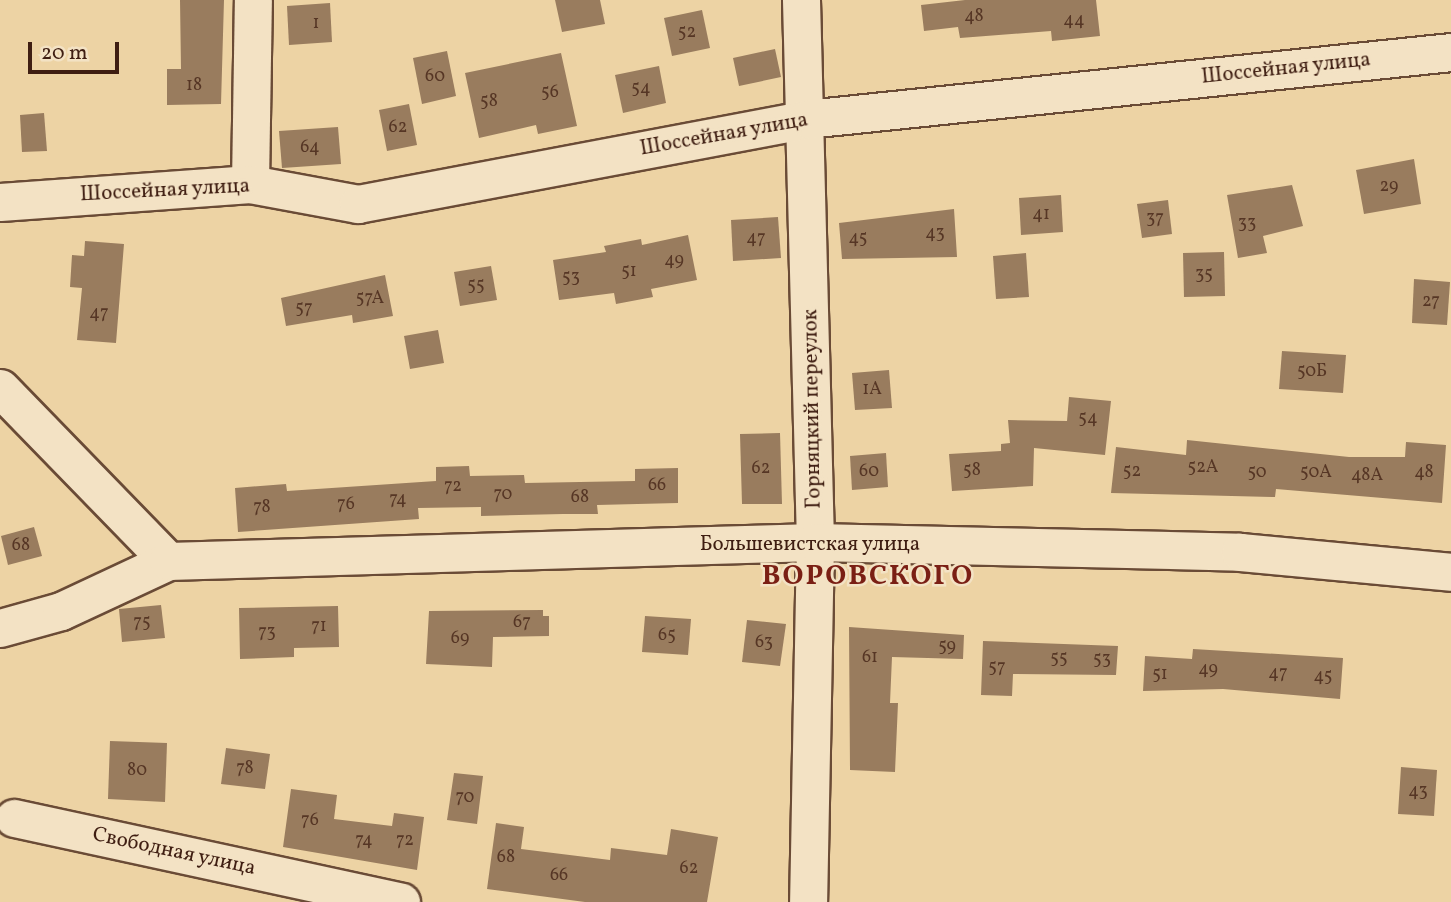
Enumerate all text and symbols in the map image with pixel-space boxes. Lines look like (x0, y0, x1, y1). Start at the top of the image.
house number: 48 (964, 6, 984, 28)
house number: 44 (1063, 10, 1085, 32)
house number: 1 (313, 13, 319, 35)
house number: 52 (678, 22, 696, 44)
scale bar (32, 28, 122, 72)
text: 20 m (41, 39, 87, 68)
street label: Шоссейная улица (1200, 48, 1372, 90)
house number: 60 (425, 66, 445, 88)
house number: 18 (186, 75, 202, 97)
house number: 54 (631, 78, 651, 100)
house number: 56 (541, 82, 559, 104)
house number: 58 (480, 91, 498, 113)
street label: Шоссейная улица (638, 108, 810, 162)
house number: 62 (389, 117, 407, 139)
house number: 64 (300, 137, 320, 159)
street label: Шоссейная улица (79, 174, 251, 208)
house number: 29 (1380, 176, 1398, 198)
house number: 41 (1032, 204, 1050, 226)
house number: 37 (1146, 208, 1164, 230)
house number: 33 (1238, 213, 1256, 235)
house number: 43 (925, 223, 945, 245)
house number: 47 (746, 228, 766, 250)
house number: 45 (849, 228, 867, 250)
house number: 49 (664, 250, 684, 272)
house number: 51 (621, 261, 637, 283)
house number: 35 (1195, 264, 1213, 286)
house number: 53 (562, 267, 580, 289)
house number: 55 (467, 275, 485, 297)
house number: 57А (356, 288, 384, 310)
house number: 27 (1422, 291, 1440, 313)
house number: 57 (295, 298, 313, 320)
house number: 47 (89, 303, 109, 325)
street label: Горняцкий переулок (799, 309, 827, 509)
house number: 50Б (1297, 361, 1327, 383)
house number: 1А (862, 379, 882, 401)
house number: 54 (1078, 408, 1098, 430)
house number: 52А (1188, 457, 1218, 479)
house number: 62 (752, 458, 770, 480)
house number: 58 (963, 460, 981, 482)
house number: 60 (859, 461, 879, 483)
house number: 52 (1123, 461, 1141, 483)
house number: 50 (1247, 462, 1267, 484)
house number: 50А (1300, 462, 1332, 484)
house number: 48 (1414, 462, 1434, 484)
house number: 48А (1351, 465, 1383, 487)
house number: 66 (648, 475, 666, 497)
house number: 72 (444, 476, 462, 498)
house number: 70 (494, 484, 512, 506)
house number: 68 (571, 487, 589, 509)
house number: 74 (389, 489, 407, 511)
house number: 76 (337, 494, 355, 516)
house number: 78 (253, 497, 271, 519)
street label: Большевистская улица (699, 532, 921, 558)
house number: 68 (12, 535, 30, 557)
district label: ВОРОВСКОГО (763, 560, 973, 594)
house number: 75 (133, 612, 151, 634)
house number: 67 (513, 612, 531, 634)
house number: 71 (311, 616, 327, 638)
house number: 73 (258, 622, 276, 644)
house number: 65 (658, 625, 676, 647)
house number: 69 (451, 628, 469, 650)
house number: 63 (755, 632, 773, 654)
house number: 59 (938, 636, 956, 658)
house number: 61 (862, 647, 878, 669)
house number: 55 (1050, 648, 1068, 670)
house number: 53 (1093, 649, 1111, 671)
house number: 57 (988, 657, 1006, 679)
house number: 49 (1198, 659, 1218, 681)
house number: 47 (1268, 663, 1288, 685)
house number: 51 (1152, 664, 1168, 686)
house number: 45 (1314, 666, 1332, 688)
house number: 78 (236, 758, 254, 780)
house number: 80 (127, 760, 147, 782)
house number: 43 (1408, 781, 1428, 803)
house number: 70 (456, 787, 474, 809)
house number: 76 (301, 810, 319, 832)
street label: Свободная улица (90, 822, 258, 882)
house number: 74 (355, 830, 373, 852)
house number: 72 (396, 830, 414, 852)
house number: 68 (497, 847, 515, 869)
house number: 62 (680, 858, 698, 880)
house number: 66 (550, 865, 568, 887)

